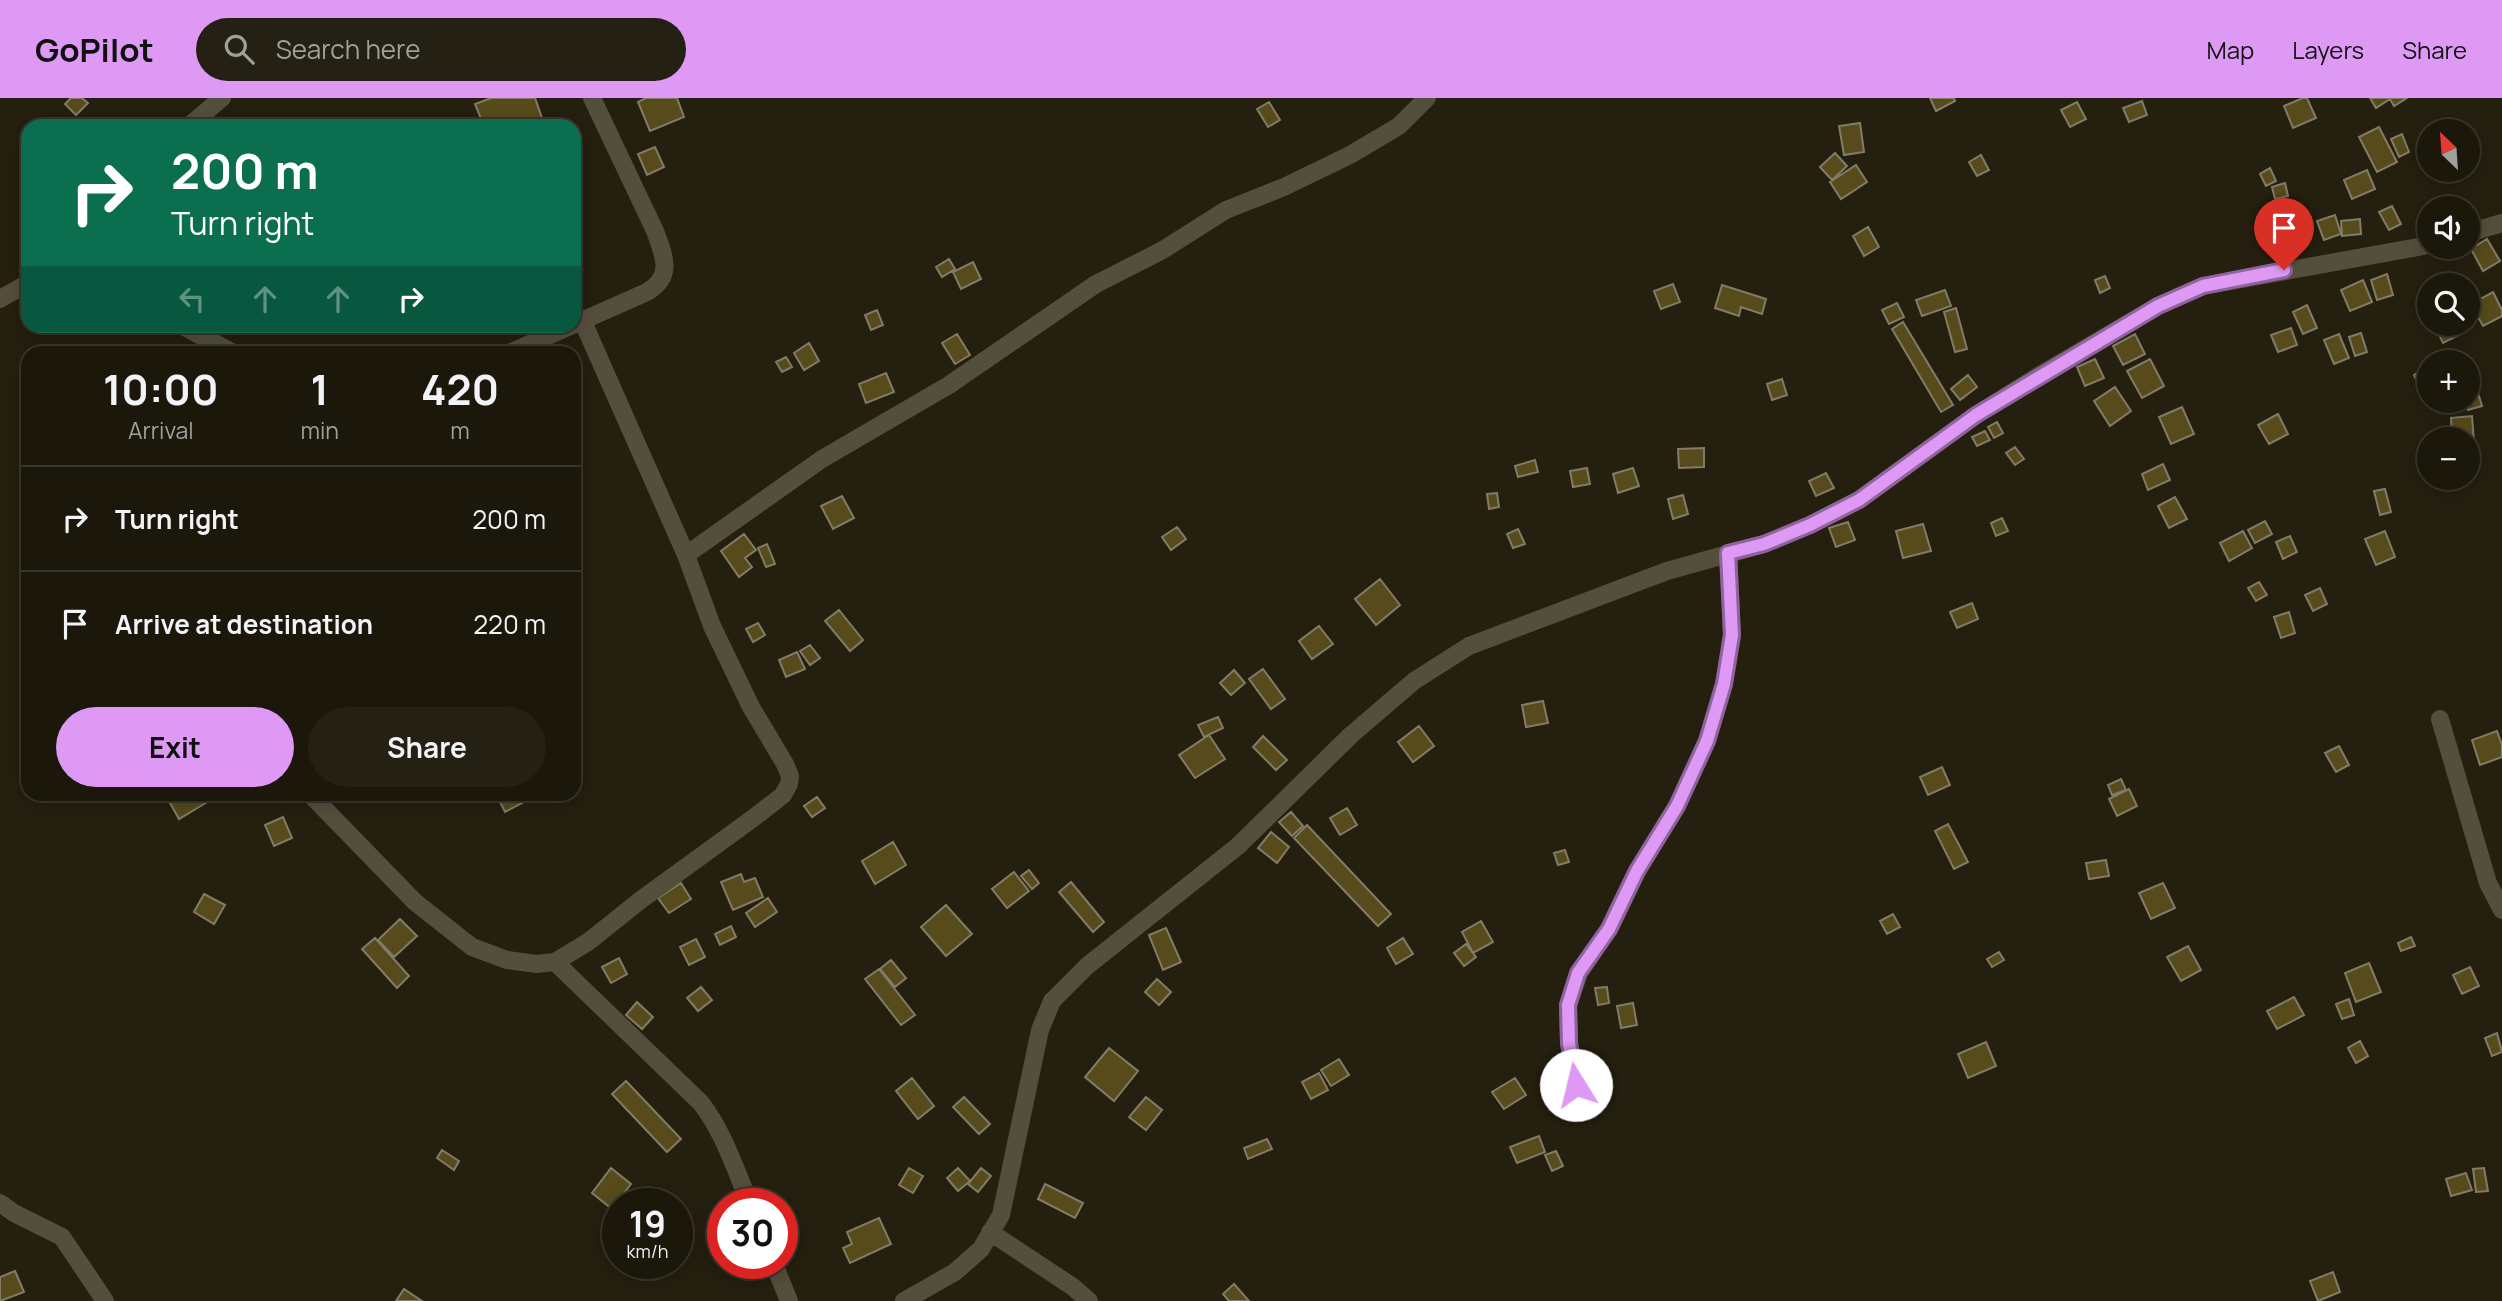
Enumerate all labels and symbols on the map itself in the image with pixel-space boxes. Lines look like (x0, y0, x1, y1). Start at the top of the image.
north arrow (2417, 119, 2480, 182)
pin (2254, 198, 2314, 270)
position arrow (1539, 1048, 1613, 1122)
speed limit sign: 30 (707, 1188, 798, 1279)

